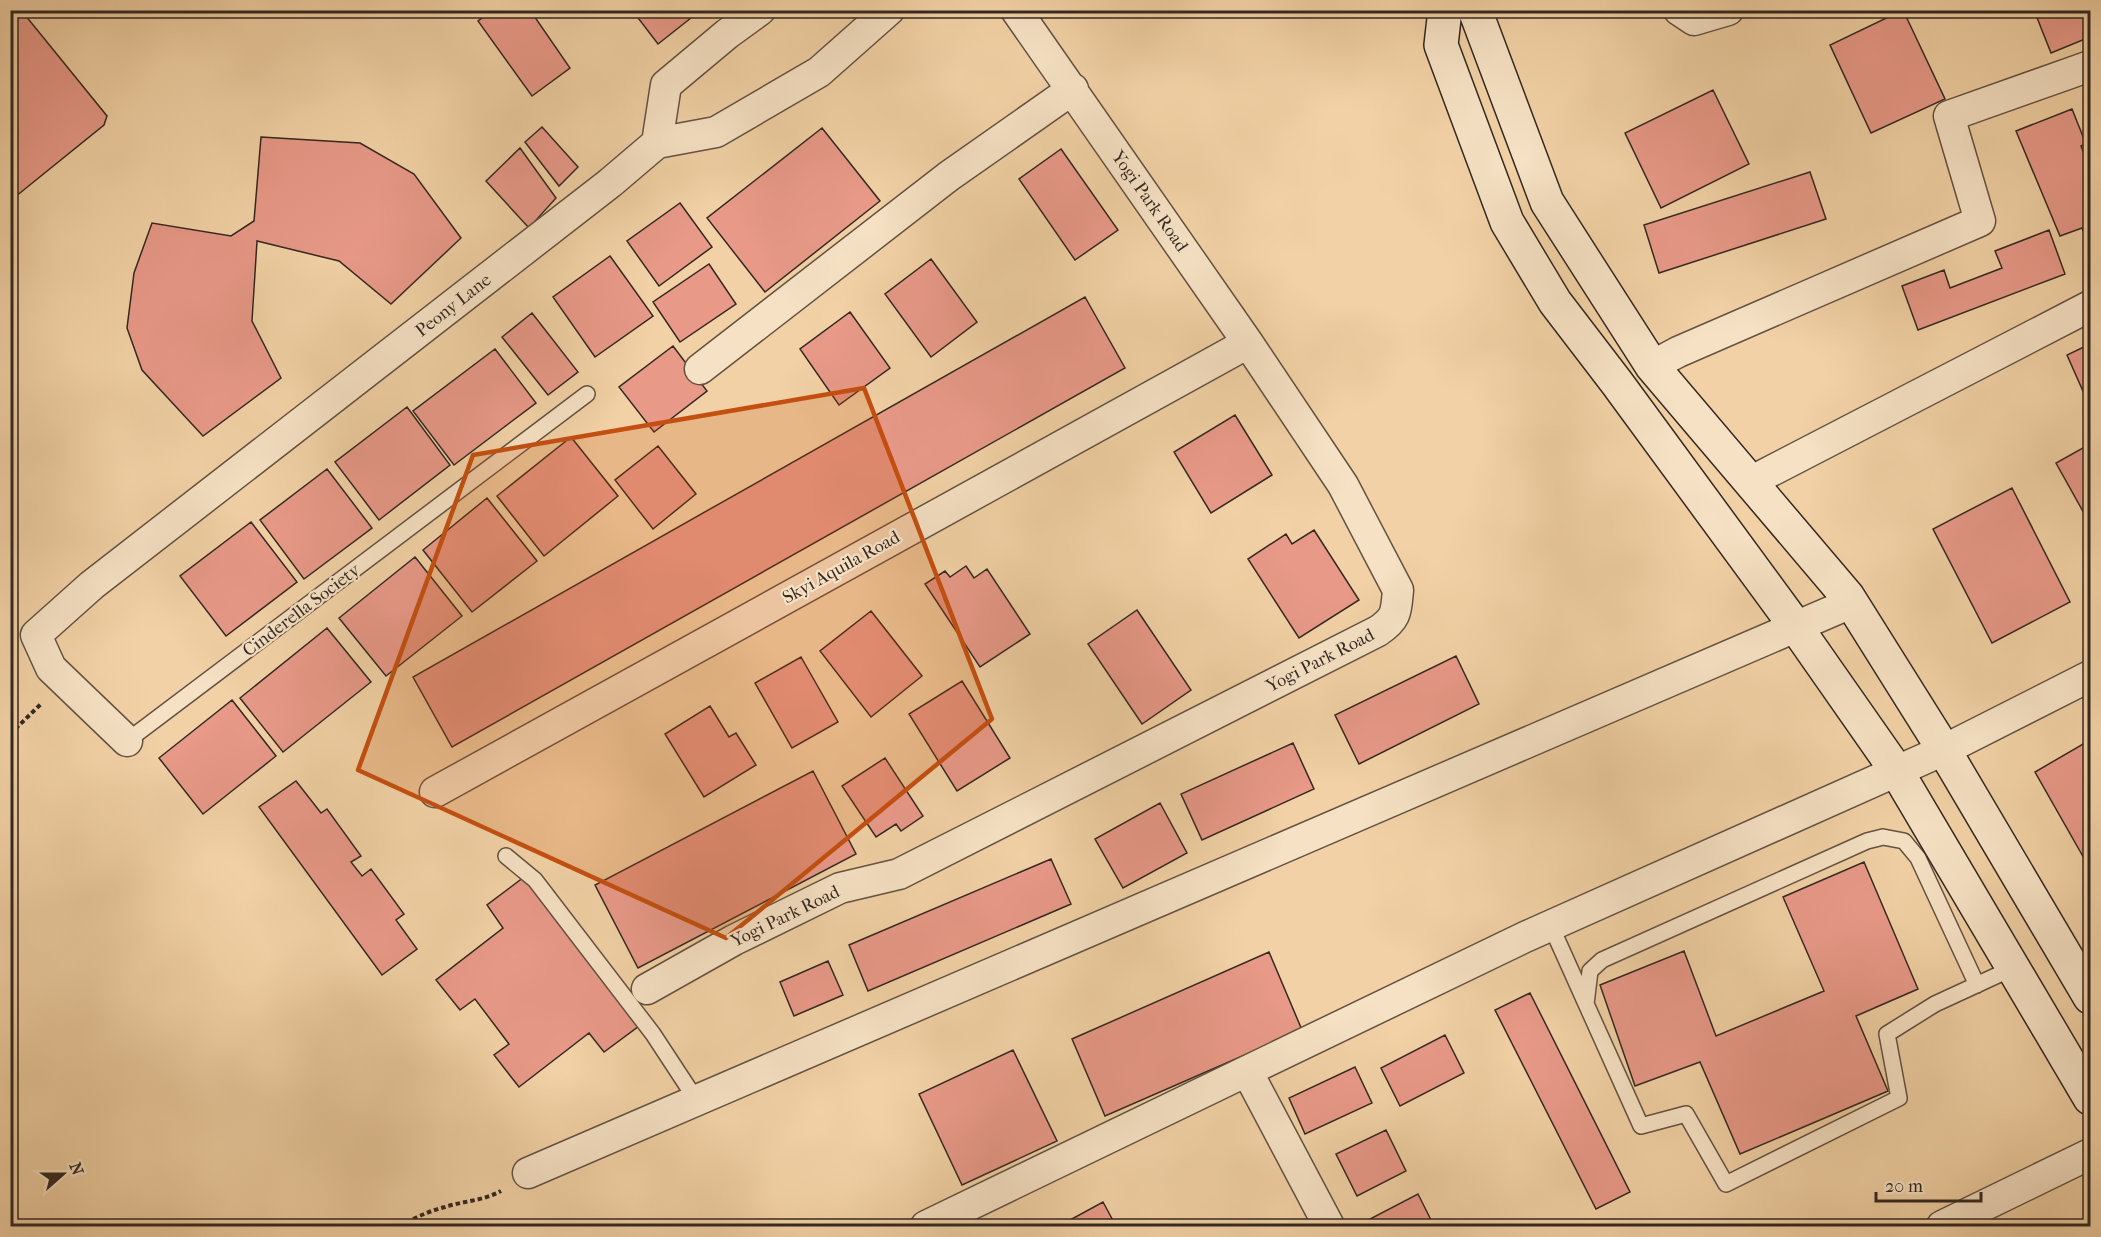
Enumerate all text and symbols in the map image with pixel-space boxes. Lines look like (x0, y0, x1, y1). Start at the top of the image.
street label: Yogi Park Road (1106, 146, 1192, 256)
street label: Peony Lane (411, 269, 495, 341)
street label: Skyi Aquila Road (779, 526, 904, 608)
street label: Cinderella Society (239, 559, 365, 661)
street label: Yogi Park Road (1262, 624, 1378, 697)
street label: Yogi Park Road (727, 881, 843, 952)
north arrow (33, 1144, 93, 1204)
text: N (65, 1160, 88, 1179)
scale bar (1876, 1165, 1981, 1203)
text: 20 m (1885, 1176, 1923, 1197)

